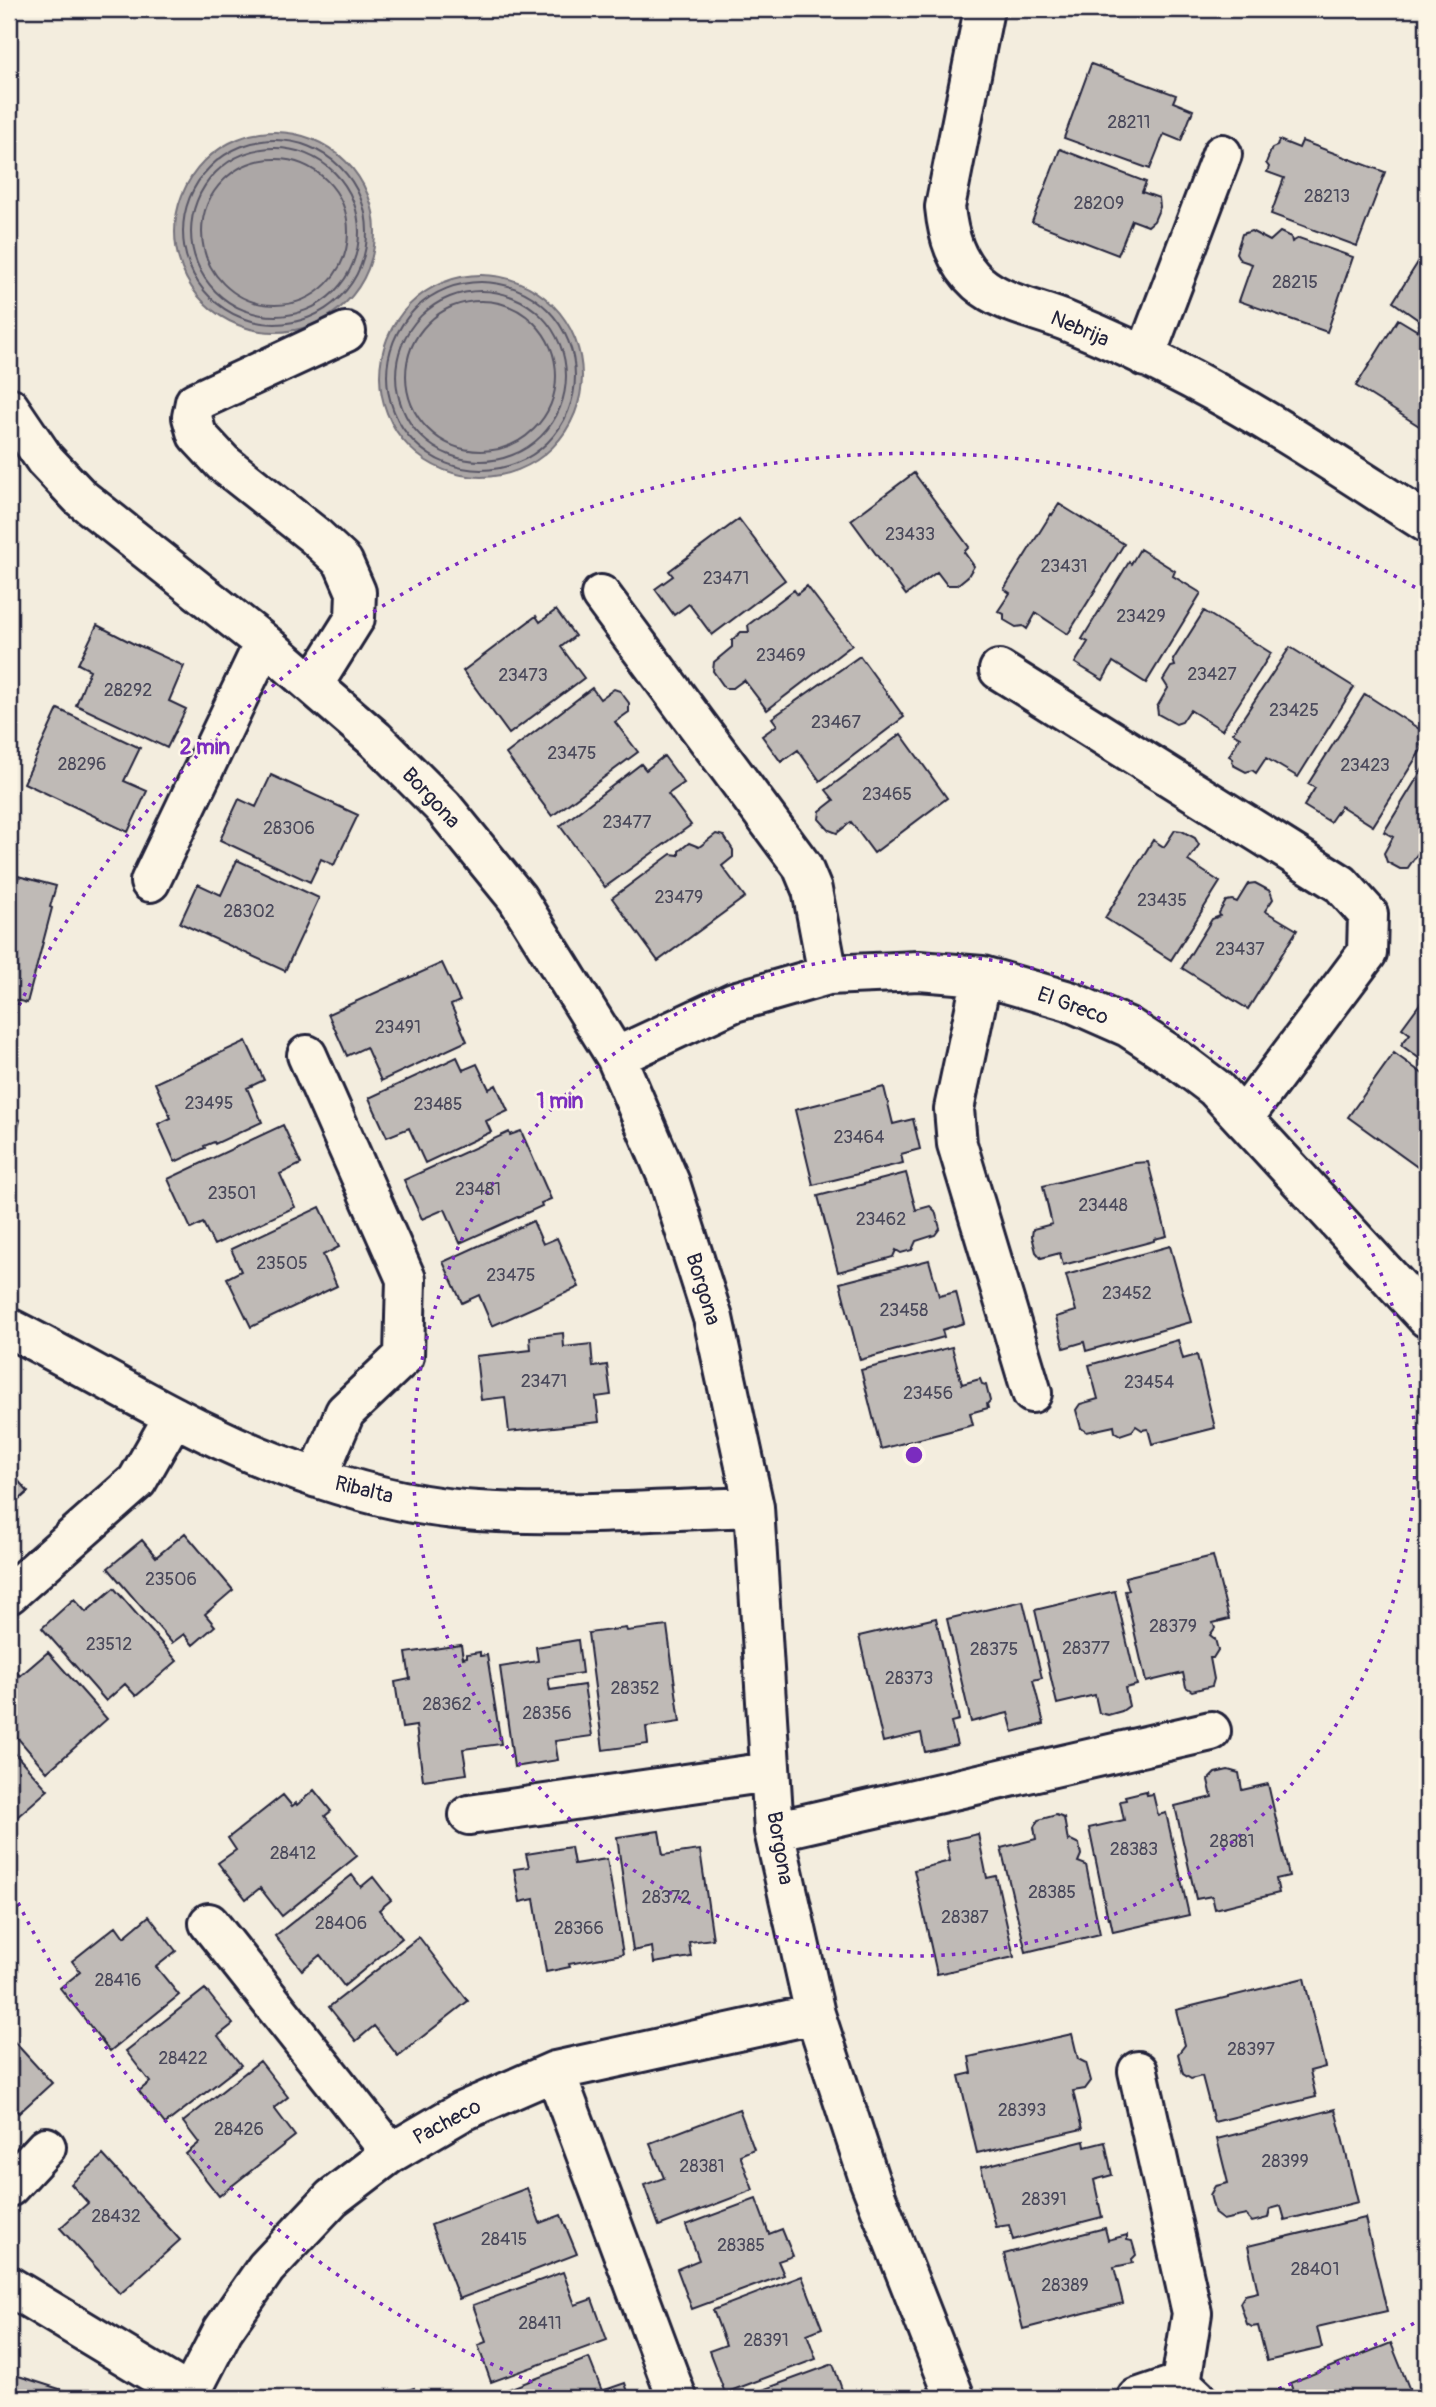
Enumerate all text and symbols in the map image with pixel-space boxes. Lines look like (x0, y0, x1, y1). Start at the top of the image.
house number: 28211 (1107, 111, 1151, 134)
house number: 28213 (1304, 185, 1350, 208)
house number: 28209 (1074, 192, 1124, 215)
house number: 28215 (1272, 271, 1318, 294)
street label: Nebrija (1047, 305, 1113, 353)
house number: 23433 (885, 523, 935, 546)
house number: 23431 (1040, 555, 1088, 578)
house number: 23471 (703, 567, 749, 590)
house number: 23429 (1116, 605, 1166, 628)
house number: 23469 (756, 644, 806, 667)
house number: 23427 (1187, 663, 1237, 686)
house number: 23473 (498, 664, 548, 687)
house number: 28292 (104, 679, 152, 702)
house number: 23425 (1269, 699, 1319, 722)
house number: 23467 (811, 711, 861, 734)
text: 2 min (180, 734, 230, 761)
house number: 23475 (547, 742, 597, 765)
house number: 28296 (58, 753, 106, 776)
house number: 23423 (1340, 754, 1390, 777)
street label: Borgona (396, 762, 466, 834)
house number: 23465 (862, 783, 912, 806)
house number: 23477 (602, 811, 652, 834)
house number: 28306 (263, 817, 315, 840)
house number: 23479 (655, 886, 703, 909)
house number: 23435 (1137, 889, 1187, 912)
house number: 28302 (223, 900, 275, 923)
house number: 23437 (1215, 938, 1265, 961)
street label: El Greco (1034, 981, 1112, 1031)
house number: 23491 (375, 1016, 421, 1039)
text: 1 min (537, 1088, 584, 1115)
house number: 23495 (184, 1092, 234, 1115)
house number: 23485 (414, 1093, 462, 1116)
house number: 23464 (834, 1126, 885, 1149)
house number: 23481 (455, 1178, 501, 1201)
house number: 23501 (208, 1182, 256, 1205)
house number: 23448 (1078, 1194, 1128, 1217)
house number: 23462 (856, 1208, 906, 1231)
street label: Borgona (679, 1250, 727, 1328)
house number: 23505 (256, 1252, 308, 1275)
house number: 23475 (486, 1264, 536, 1287)
house number: 23452 (1102, 1282, 1152, 1305)
house number: 23458 (880, 1299, 928, 1322)
house number: 23471 (521, 1370, 567, 1393)
house number: 23454 (1124, 1371, 1175, 1394)
house number: 23456 (903, 1382, 953, 1405)
centre of rings (902, 1443, 926, 1467)
street label: Ribalta (332, 1470, 396, 1510)
house number: 23506 (145, 1568, 197, 1591)
house number: 28379 (1149, 1615, 1197, 1638)
house number: 23512 (86, 1633, 132, 1656)
house number: 28377 (1062, 1637, 1111, 1660)
house number: 28375 (970, 1638, 1018, 1661)
house number: 28373 (885, 1667, 933, 1690)
house number: 28352 (611, 1677, 660, 1700)
house number: 28362 (422, 1693, 472, 1716)
house number: 28356 (522, 1702, 572, 1725)
street label: Borgona (760, 1809, 800, 1887)
house number: 28381 (1209, 1830, 1255, 1853)
house number: 28383 (1110, 1838, 1158, 1861)
house number: 28412 (270, 1842, 316, 1865)
house number: 28385 (1028, 1881, 1076, 1904)
house number: 28372 (642, 1886, 690, 1909)
house number: 28387 (941, 1906, 989, 1929)
house number: 28406 (315, 1912, 367, 1935)
house number: 28366 (554, 1917, 604, 1940)
house number: 28416 (94, 1969, 142, 1992)
house number: 28397 (1227, 2038, 1275, 2061)
house number: 28422 (158, 2047, 208, 2070)
street label: Pacheco (408, 2093, 486, 2151)
house number: 28393 (998, 2099, 1046, 2122)
house number: 28426 (214, 2118, 264, 2141)
house number: 28399 (1261, 2150, 1309, 2173)
house number: 28381 (679, 2155, 725, 2178)
house number: 28391 (1021, 2188, 1067, 2211)
house number: 28432 (91, 2205, 141, 2228)
house number: 28415 (481, 2228, 527, 2251)
house number: 28385 (717, 2234, 765, 2257)
house number: 28401 (1291, 2258, 1339, 2281)
house number: 28389 (1041, 2274, 1089, 2297)
house number: 28411 (518, 2312, 562, 2335)
house number: 28391 (743, 2329, 789, 2352)

